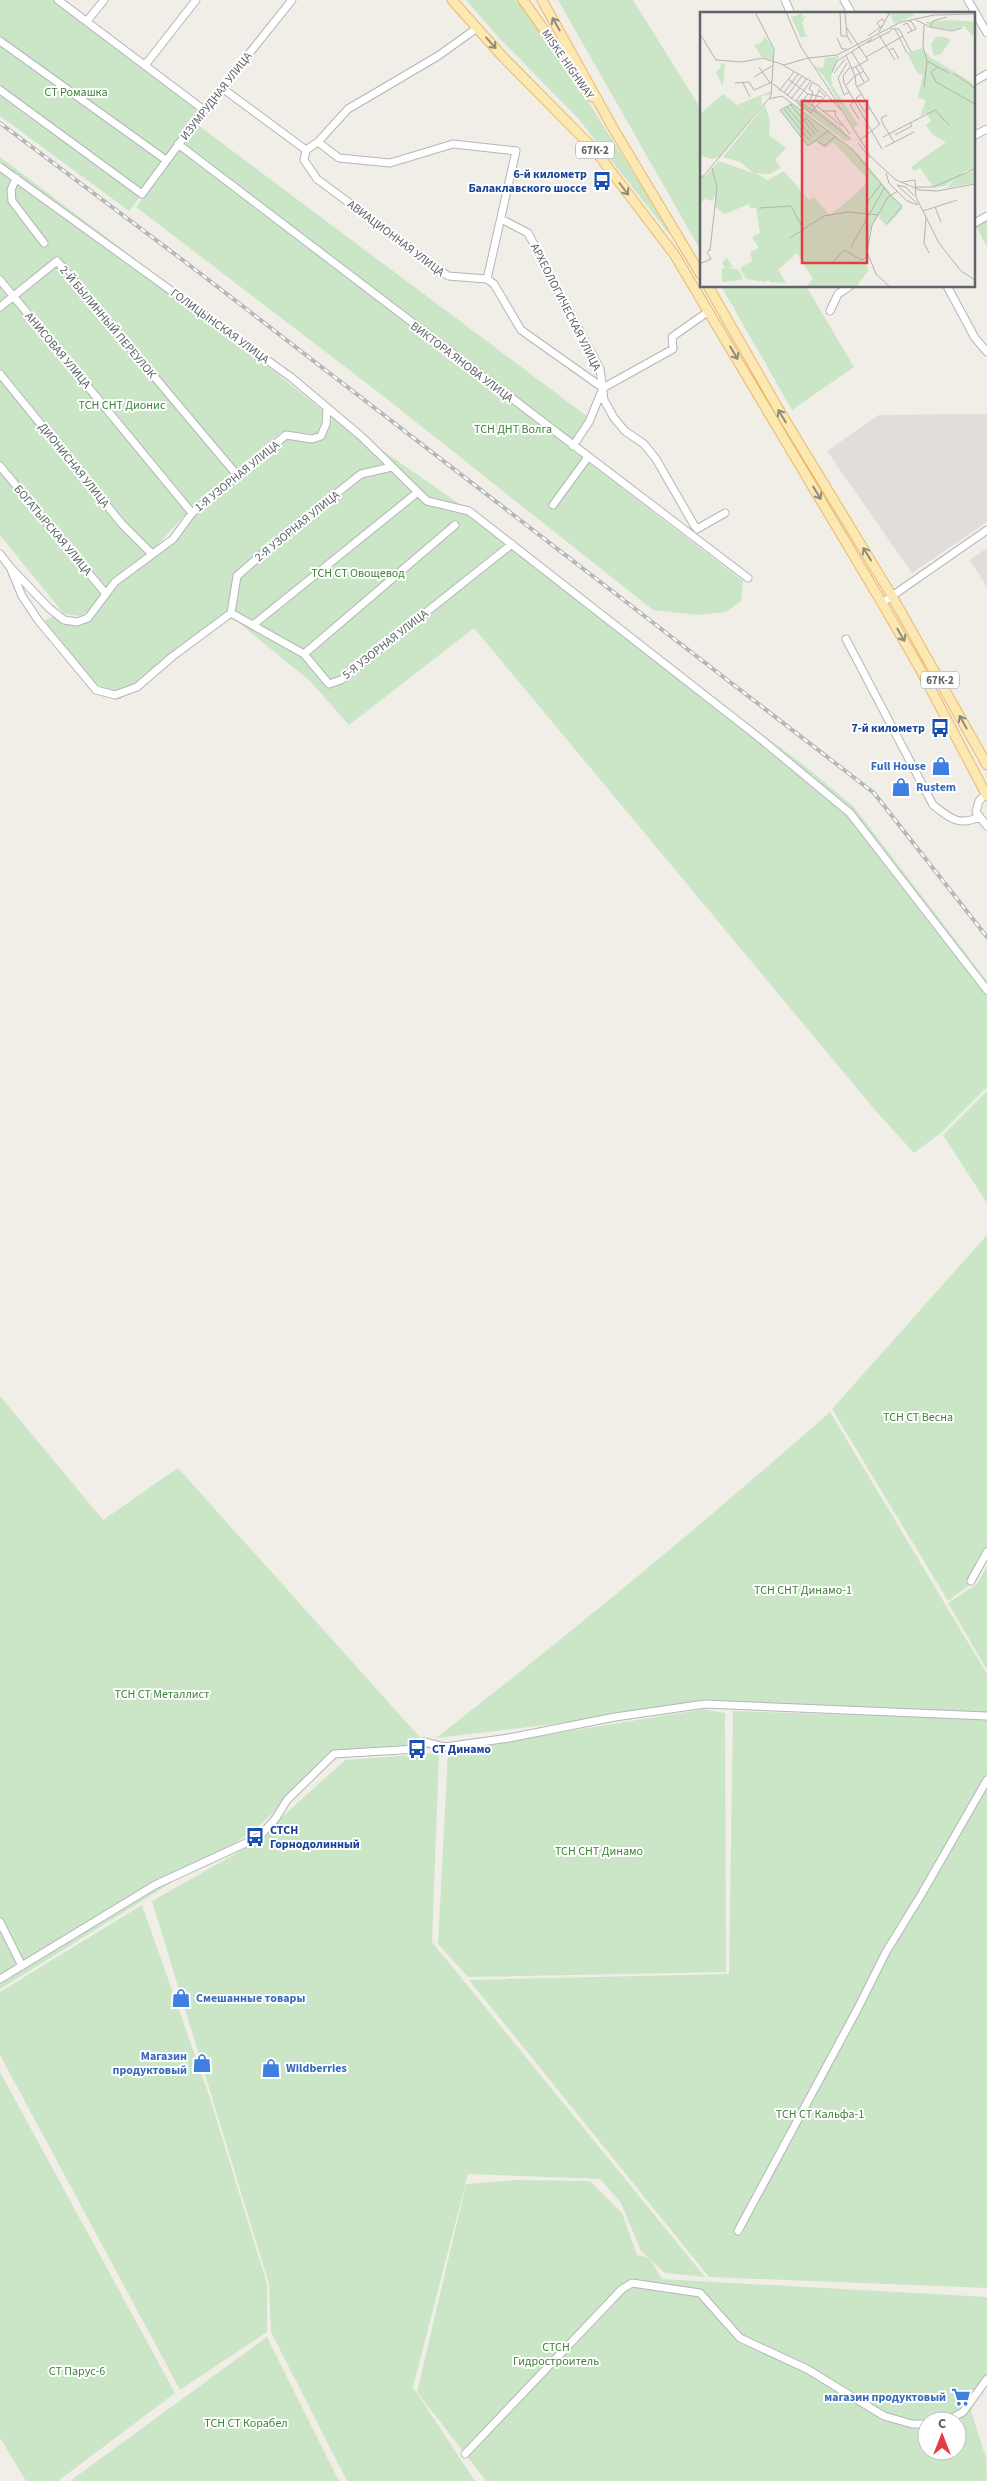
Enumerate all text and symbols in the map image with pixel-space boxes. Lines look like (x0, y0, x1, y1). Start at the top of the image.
inset map (700, 12, 974, 288)
one-way arrow (551, 16, 561, 31)
street label: MISKE HIGHWAY (537, 26, 598, 103)
one-way arrow (485, 37, 497, 50)
street label: ИЗУМРУДНАЯ УЛИЦА (176, 48, 257, 144)
park label: СТ Ромашка (45, 84, 107, 101)
road number: 67К-2 (576, 142, 614, 158)
place label: 6-й километр Балаклавского шоccе (468, 166, 587, 197)
bus stop icon: 6-й километр Балаклавского шоccе (591, 170, 613, 192)
one-way arrow (619, 182, 629, 196)
street label: АВИАЦИОННАЯ УЛИЦА (343, 196, 448, 281)
street label: АРХЕОЛОГИЧЕСКАЯ УЛИЦА (526, 241, 605, 374)
street label: 2-Й БЫЛИННЫЙ ПЕРЕУЛОК (55, 262, 160, 382)
street label: ГОЛИЦЫНСКАЯ УЛИЦА (167, 285, 273, 368)
street label: АНИСОВАЯ УЛИЦА (21, 309, 95, 392)
street label: ВИКТОРА ЯНОВА УЛИЦА (407, 318, 517, 407)
one-way arrow (729, 346, 739, 360)
park label: ТСН СНТ Дионис (79, 397, 166, 414)
one-way arrow (776, 409, 786, 423)
street label: ДИОНИСНАЯ УЛИЦА (34, 419, 113, 512)
park label: ТСН ДНТ Волга (474, 421, 552, 438)
street label: 1-Я УЗОРНАЯ УЛИЦА (191, 436, 284, 516)
street label: БОГАТЫРСКАЯ УЛИЦА (10, 481, 96, 580)
one-way arrow (812, 485, 822, 499)
street label: 2-Я УЗОРНАЯ УЛИЦА (251, 486, 344, 566)
one-way arrow (861, 548, 871, 562)
park label: ТСН СТ Овощевод (311, 565, 405, 582)
street label: 5-Я УЗОРНАЯ УЛИЦА (339, 605, 432, 683)
one-way arrow (896, 627, 906, 641)
road number: 67К-2 (921, 672, 959, 688)
one-way arrow (958, 715, 968, 730)
bus stop icon: 7-й километр (929, 717, 951, 739)
place label: 7-й километр (851, 720, 925, 737)
shop icon: Full House (930, 755, 952, 777)
place label: Full House (871, 758, 926, 775)
shop icon: Rustem (890, 776, 912, 798)
place label: Rustem (916, 779, 956, 796)
park label: ТСН СТ Весна (883, 1409, 953, 1426)
park label: ТСН СНТ Динамо-1 (754, 1582, 852, 1599)
park label: ТСН СТ Металлист (115, 1686, 210, 1703)
bus stop icon: СТ Динамо (406, 1738, 428, 1760)
place label: СТ Динамо (432, 1741, 491, 1758)
place label: СТСН Горнодолинный (270, 1822, 360, 1853)
bus stop icon: СТСН Горнодолинный (244, 1826, 266, 1848)
park label: ТСН СНТ Динамо (555, 1843, 643, 1860)
shop icon: Смешанные товары (170, 1987, 192, 2009)
place label: Смешанные товары (196, 1990, 305, 2007)
place label: Магазин продуктовый (113, 2048, 187, 2079)
shop icon: Магазин продуктовый (191, 2052, 213, 2074)
shop icon: Wildberries (260, 2057, 282, 2079)
place label: Wildberries (286, 2060, 347, 2077)
park label: ТСН СТ Кальфа-1 (776, 2106, 864, 2123)
park label: СТСН Гидростроитель (513, 2339, 599, 2370)
park label: СТ Парус-6 (49, 2363, 105, 2380)
supermarket icon: магазин продуктовый (950, 2386, 972, 2408)
place label: магазин продуктовый (824, 2389, 946, 2406)
north arrow (917, 2411, 967, 2461)
text: С (938, 2414, 946, 2434)
park label: ТСН СТ Корабел (204, 2415, 288, 2432)

